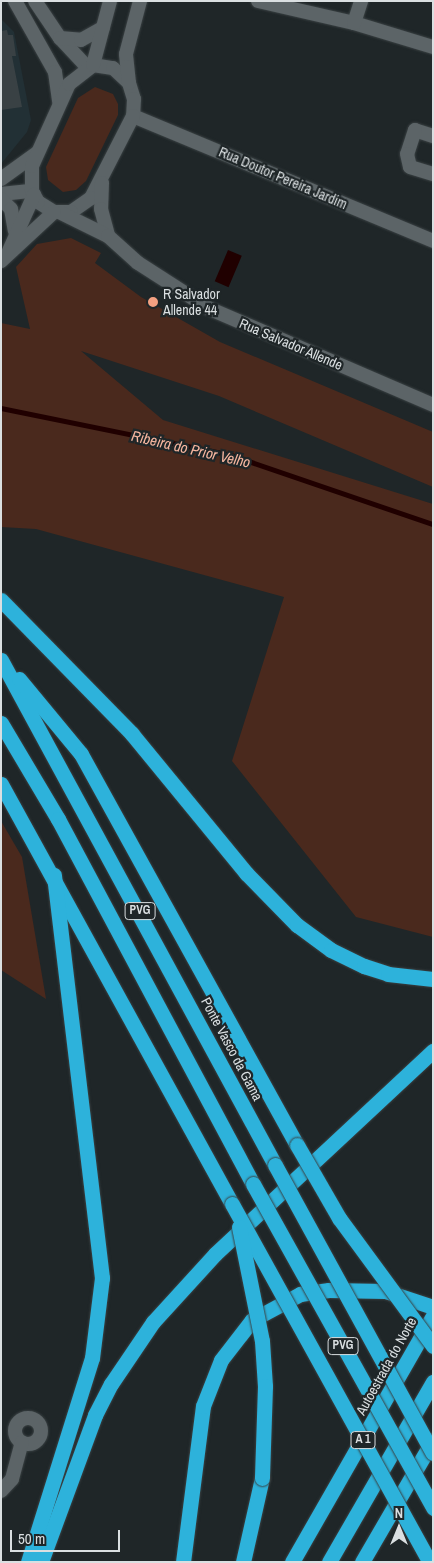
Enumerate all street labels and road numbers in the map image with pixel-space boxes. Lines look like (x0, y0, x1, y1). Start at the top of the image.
street label: Rua Doutor Pereira Jardim (216, 143, 350, 213)
street label: Rua Salvador Allende (237, 315, 345, 373)
road number: PVG (124, 901, 156, 920)
street label: Ponte Vasco da Gama (198, 994, 266, 1104)
street label: Autoestrada do Norte (352, 1314, 420, 1418)
road number: PVG (327, 1336, 359, 1355)
road number: A 1 (349, 1430, 377, 1450)

